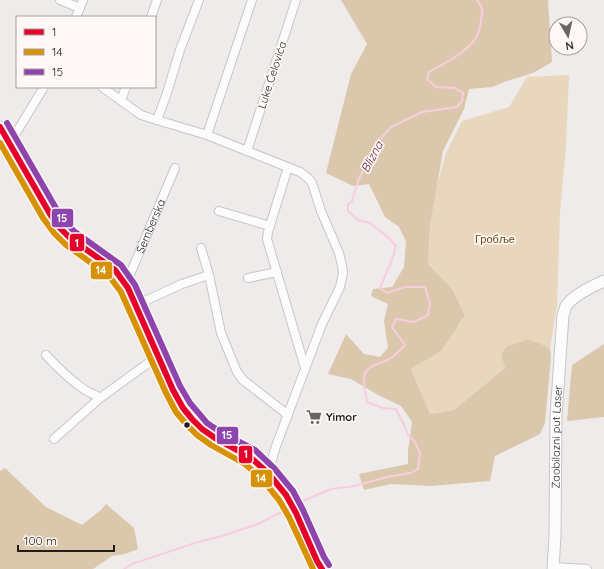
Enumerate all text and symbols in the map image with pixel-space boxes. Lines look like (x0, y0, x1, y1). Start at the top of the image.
legend (16, 16, 156, 88)
north arrow (548, 16, 588, 56)
text: 1 (52, 24, 56, 39)
text: N (564, 38, 575, 53)
street label: Luke Ćelovića (255, 40, 289, 110)
text: 14 (52, 44, 63, 59)
text: 15 (52, 64, 63, 79)
water label: Blizna (357, 138, 386, 175)
street label: Semberska (133, 197, 168, 255)
line badge: 15 (51, 208, 74, 228)
text: 15 (57, 211, 67, 225)
park label: Гробље (475, 232, 515, 246)
line badge: 1 (69, 233, 85, 252)
text: 1 (75, 236, 79, 250)
line badge: 14 (90, 261, 113, 280)
text: 14 (96, 263, 107, 277)
street label: Zaobilazni put Laser (548, 384, 565, 489)
supermarket icon: Yimor (305, 408, 323, 426)
place label: Yimor (326, 410, 357, 424)
unlabelled marker (182, 420, 192, 430)
line badge: 15 (216, 426, 239, 445)
text: 15 (222, 428, 232, 442)
line badge: 1 (238, 445, 253, 464)
text: 1 (244, 447, 248, 461)
line badge: 14 (250, 469, 273, 488)
text: 14 (256, 471, 267, 485)
scale bar (18, 527, 114, 553)
text: 100 m (24, 533, 57, 548)

